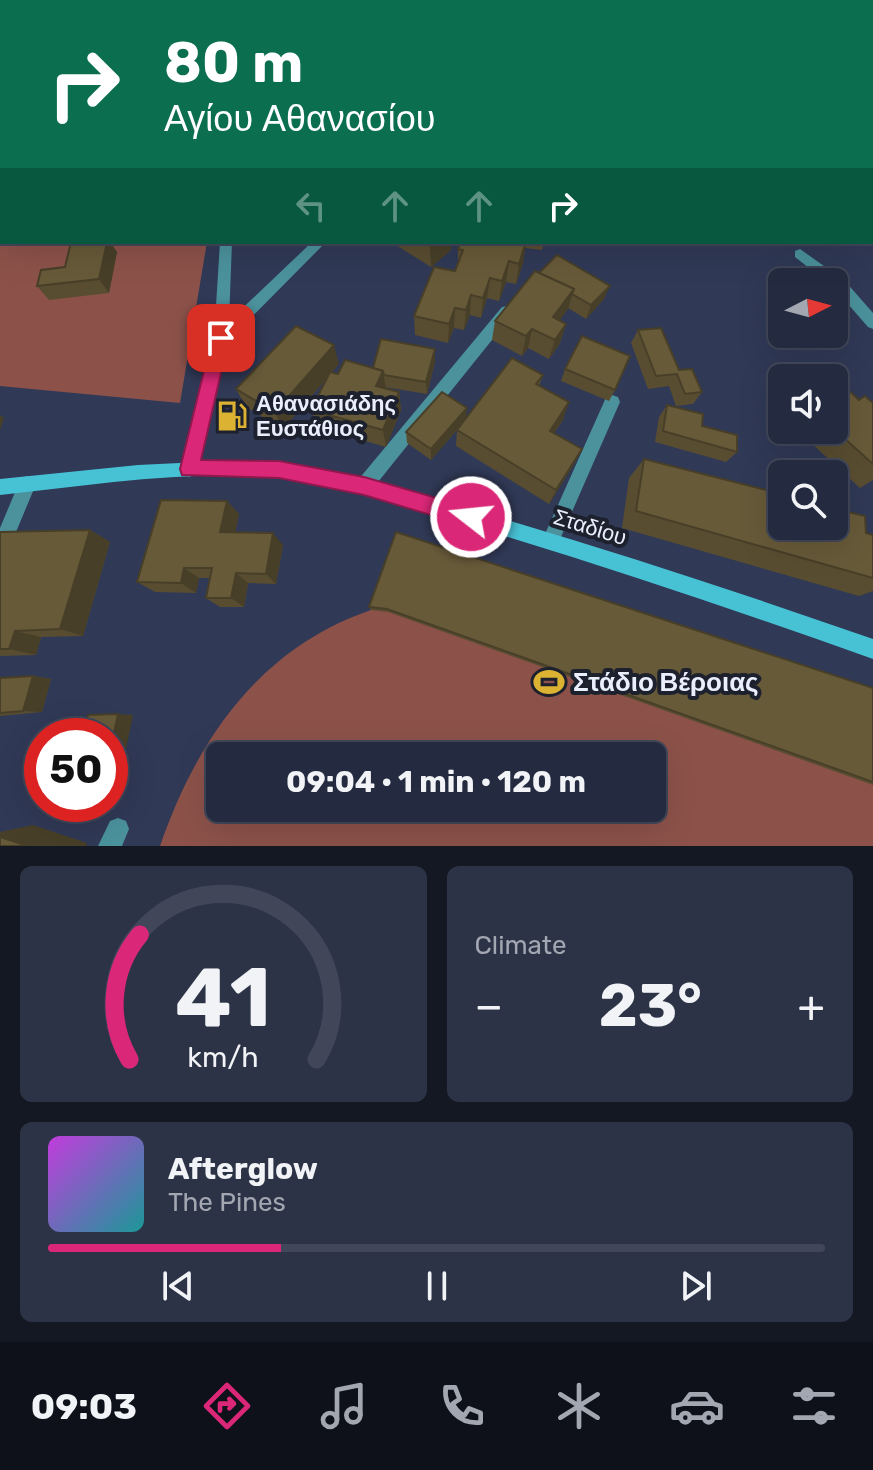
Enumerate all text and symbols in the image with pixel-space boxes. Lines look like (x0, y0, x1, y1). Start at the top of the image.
text: 80 m (164, 30, 303, 96)
icon: right (32, 32, 136, 136)
text: Αγίου Αθανασίου (164, 97, 435, 140)
icon: left (289, 184, 333, 228)
icon: ahead (373, 184, 417, 228)
icon: ahead (457, 184, 501, 228)
icon: right (541, 184, 585, 228)
north arrow (768, 268, 848, 348)
map controls (768, 268, 848, 540)
pin (187, 304, 255, 372)
icon: arrive (199, 316, 243, 360)
button: sound (768, 364, 848, 444)
place label: Αθανασιάδης Ευστάθιος (256, 390, 396, 442)
fuel station icon: Αθανασιάδης Ευστάθιος (215, 399, 249, 433)
button: search (768, 460, 848, 540)
position arrow (429, 475, 513, 559)
street label: Σταδίου (550, 503, 630, 551)
sports icon: Στάδιο Βέροιας (532, 665, 566, 699)
place label: Στάδιο Βέροιας (573, 667, 759, 698)
speed limit sign: 50 (24, 718, 128, 822)
text: 09:04 · 1 min · 120 m (286, 764, 586, 800)
text: Climate (475, 930, 567, 961)
text: 41 (175, 948, 271, 1047)
text: 23° (599, 970, 702, 1041)
text: − (475, 980, 503, 1032)
text: + (798, 980, 825, 1032)
text: km/h (188, 1040, 259, 1074)
text: Afterglow (168, 1151, 318, 1187)
text: The Pines (168, 1187, 286, 1218)
icon: previous (156, 1264, 200, 1308)
icon: pause (415, 1264, 459, 1308)
icon: next (674, 1264, 718, 1308)
icon: directions (199, 1378, 255, 1434)
icon: music (316, 1378, 372, 1434)
icon: phone (434, 1378, 490, 1434)
icon: climate (551, 1378, 607, 1434)
icon: car (669, 1378, 725, 1434)
icon: filters (786, 1378, 842, 1434)
text: 09:03 (31, 1385, 137, 1428)

